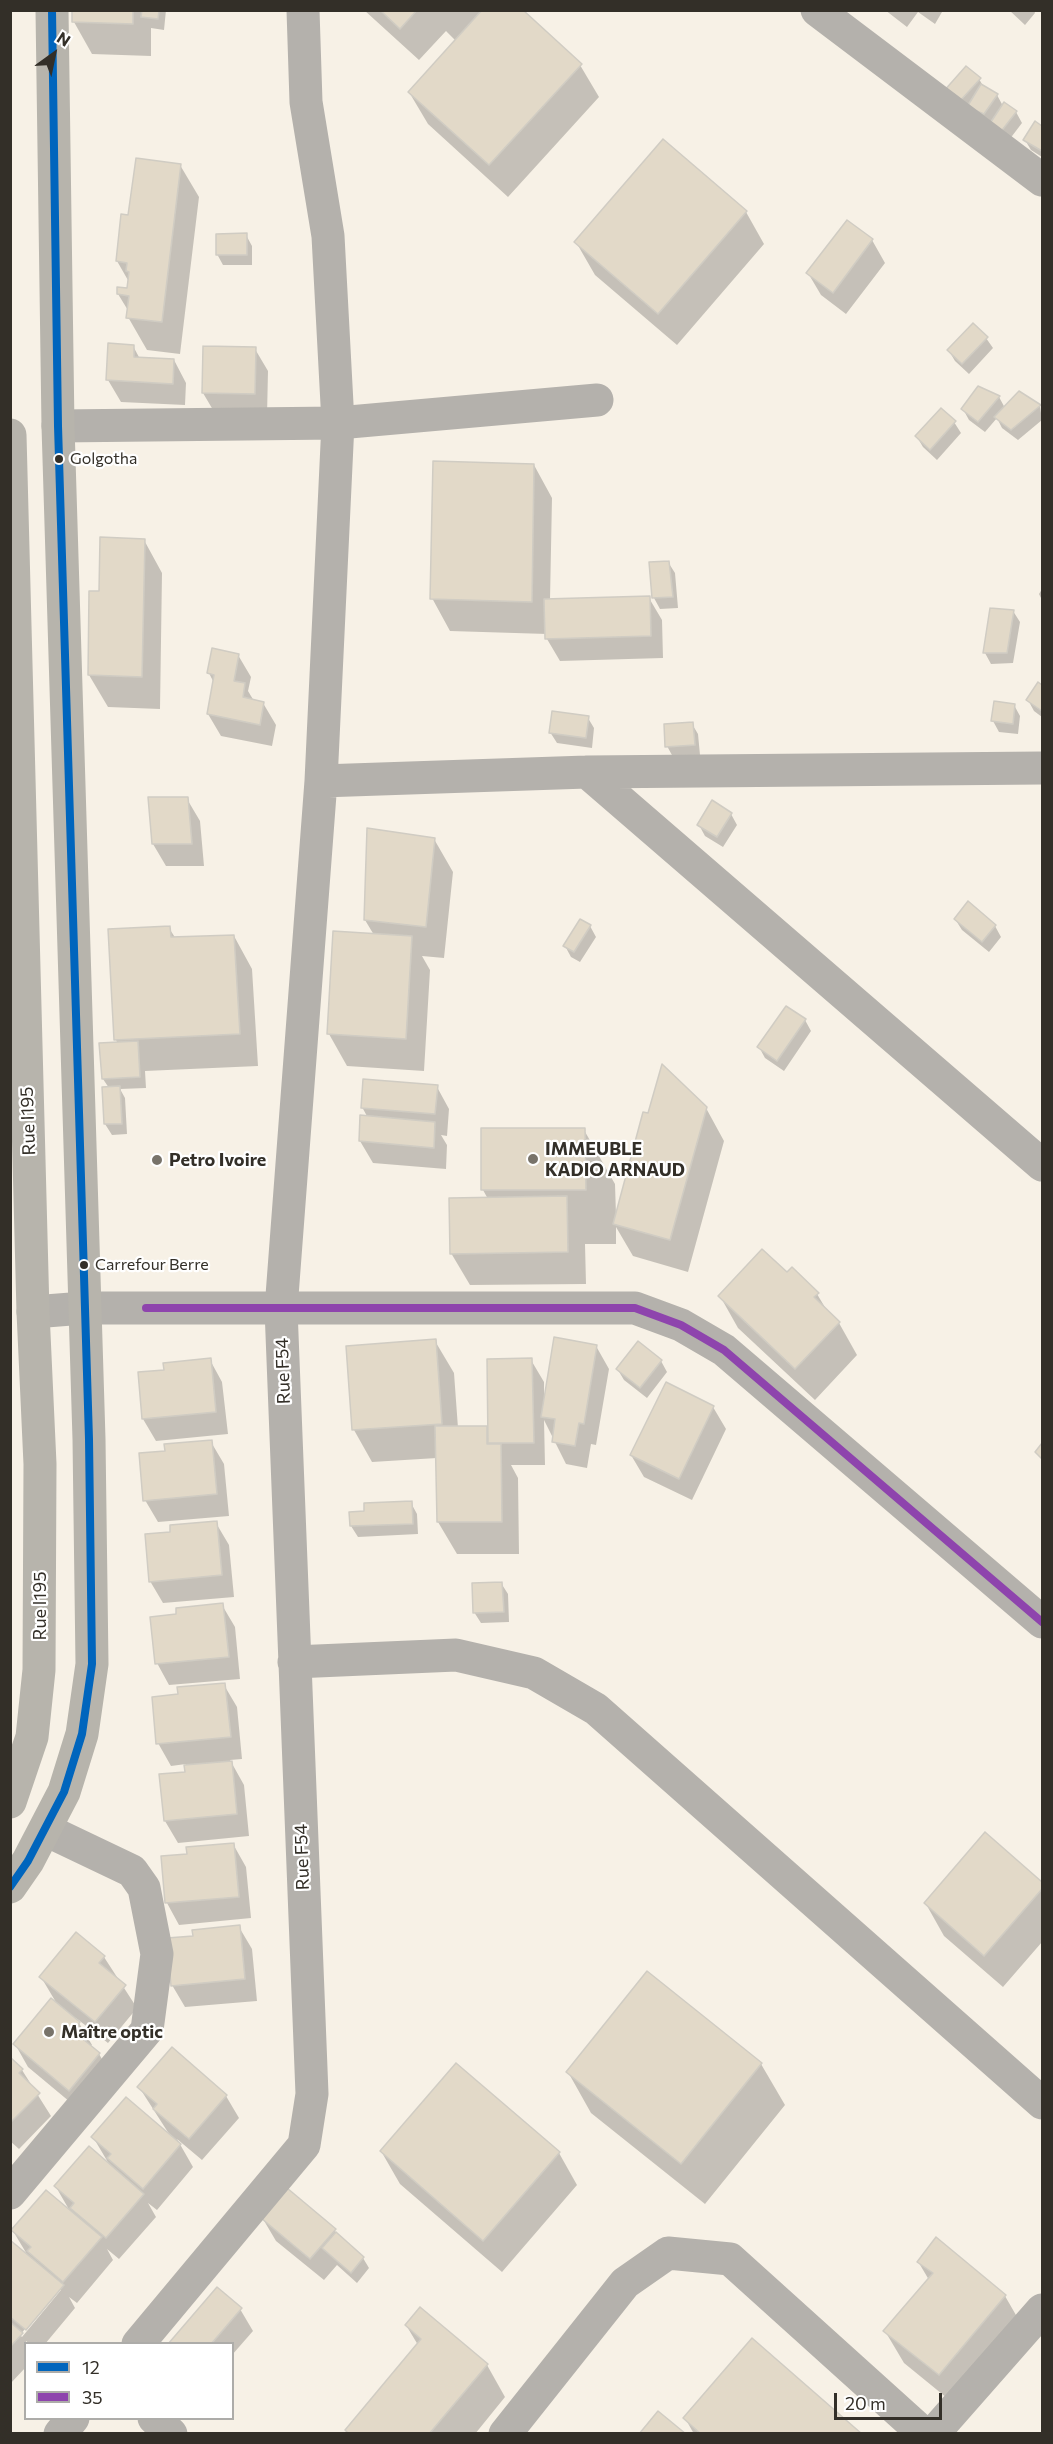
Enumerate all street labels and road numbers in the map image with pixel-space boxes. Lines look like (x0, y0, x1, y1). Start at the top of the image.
street label: Rue I195 (16, 1086, 40, 1156)
street label: Rue F54 (271, 1337, 295, 1405)
street label: Rue I195 (29, 1572, 51, 1640)
street label: Rue F54 (290, 1823, 314, 1891)

